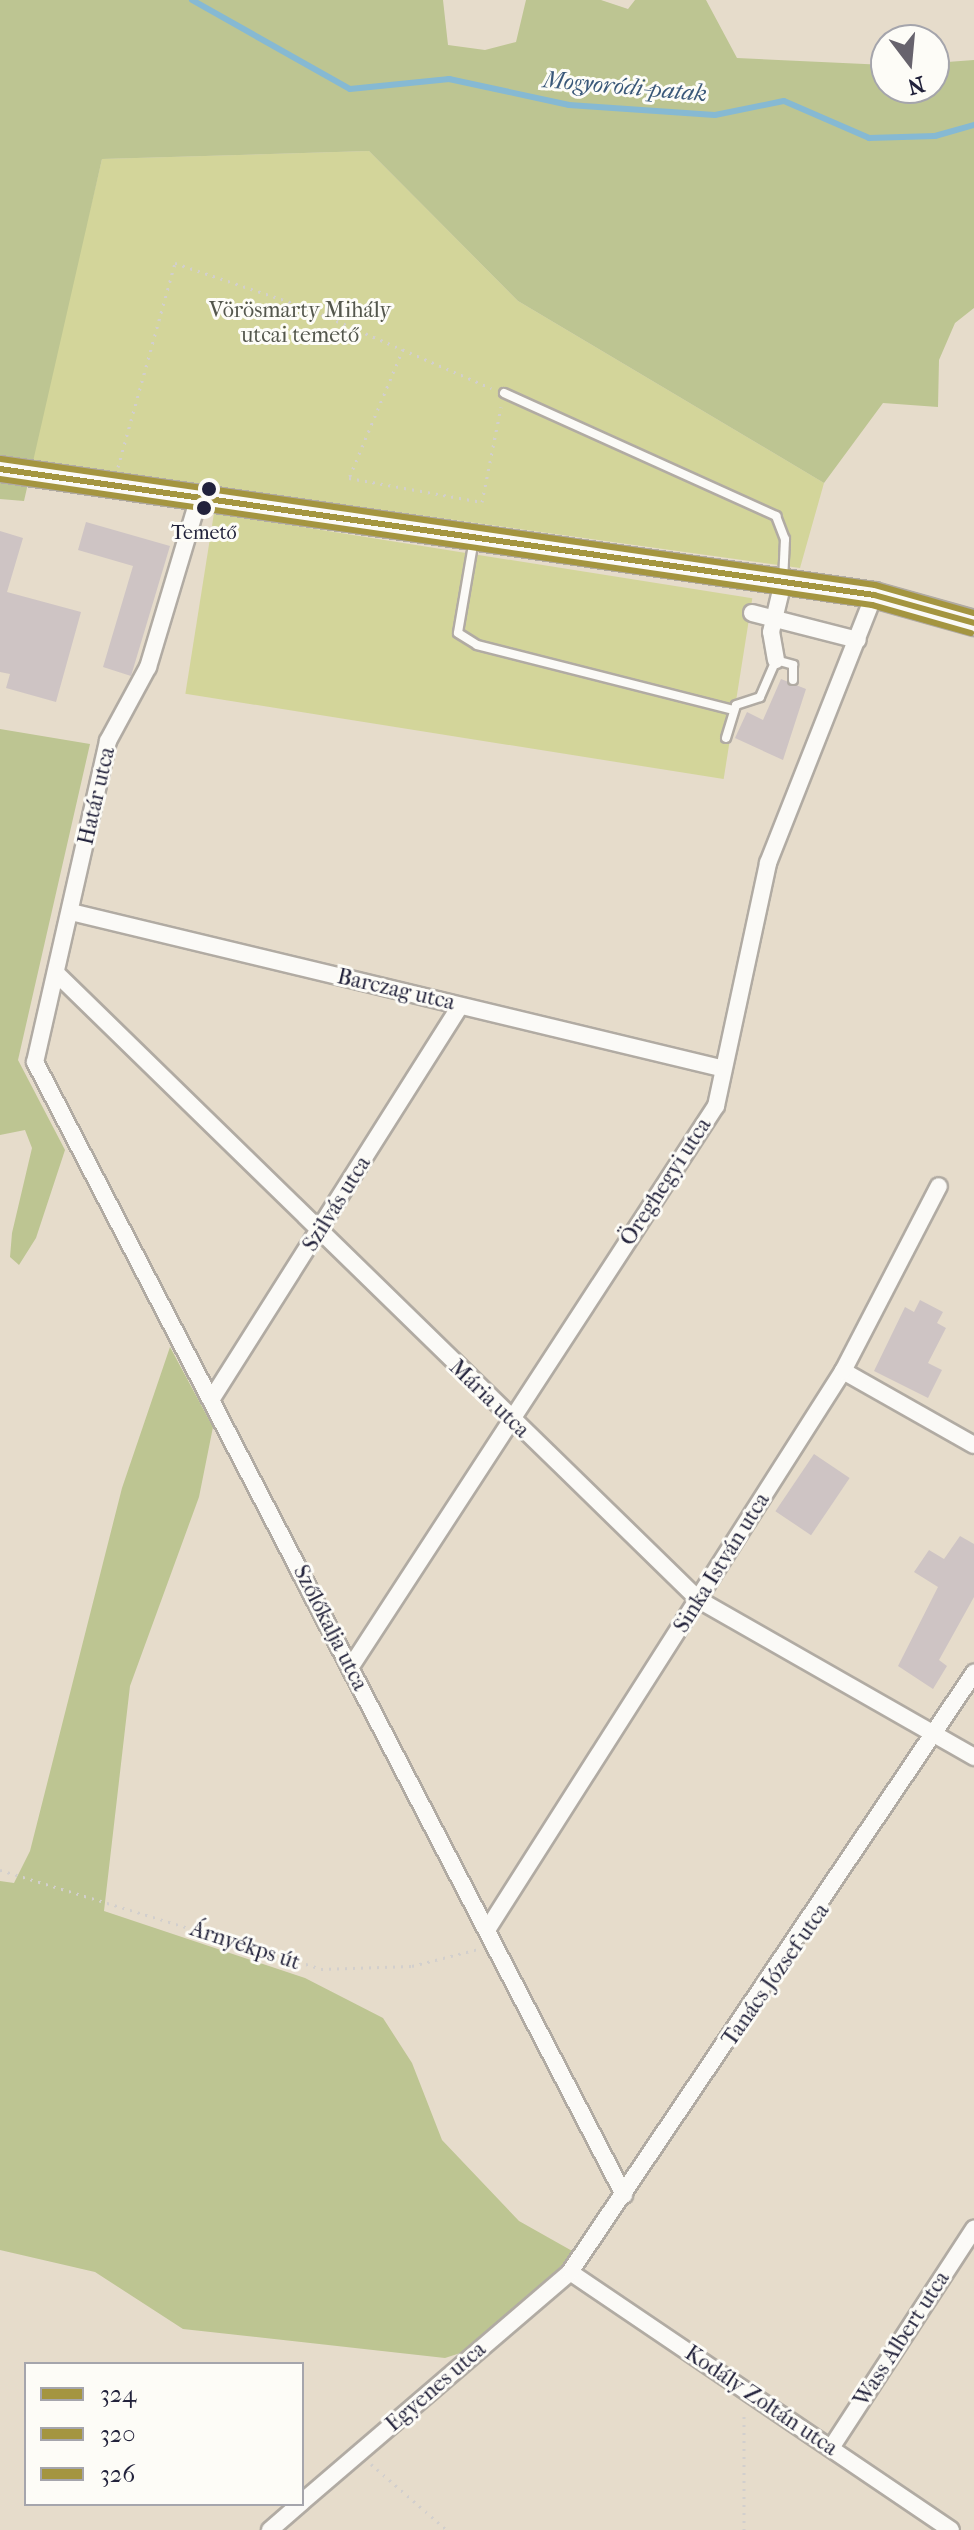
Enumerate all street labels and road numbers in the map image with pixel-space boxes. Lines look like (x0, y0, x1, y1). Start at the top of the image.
street label: Határ utca (73, 744, 121, 848)
street label: Barczag utca (335, 964, 457, 1016)
street label: Öreghegyi utca (615, 1113, 717, 1251)
street label: Szilvás utca (297, 1152, 377, 1256)
street label: Mária utca (443, 1354, 535, 1444)
street label: Sinka István utca (668, 1488, 776, 1638)
street label: Szőlőkalja utca (287, 1561, 373, 1695)
street label: Tanács József utca (717, 1898, 835, 2052)
street label: Árnyékps út (187, 1916, 303, 1976)
street label: Wass Albert utca (848, 2266, 956, 2412)
street label: Egyenes utca (381, 2336, 491, 2438)
street label: Kodály Zoltán utca (680, 2340, 842, 2462)

